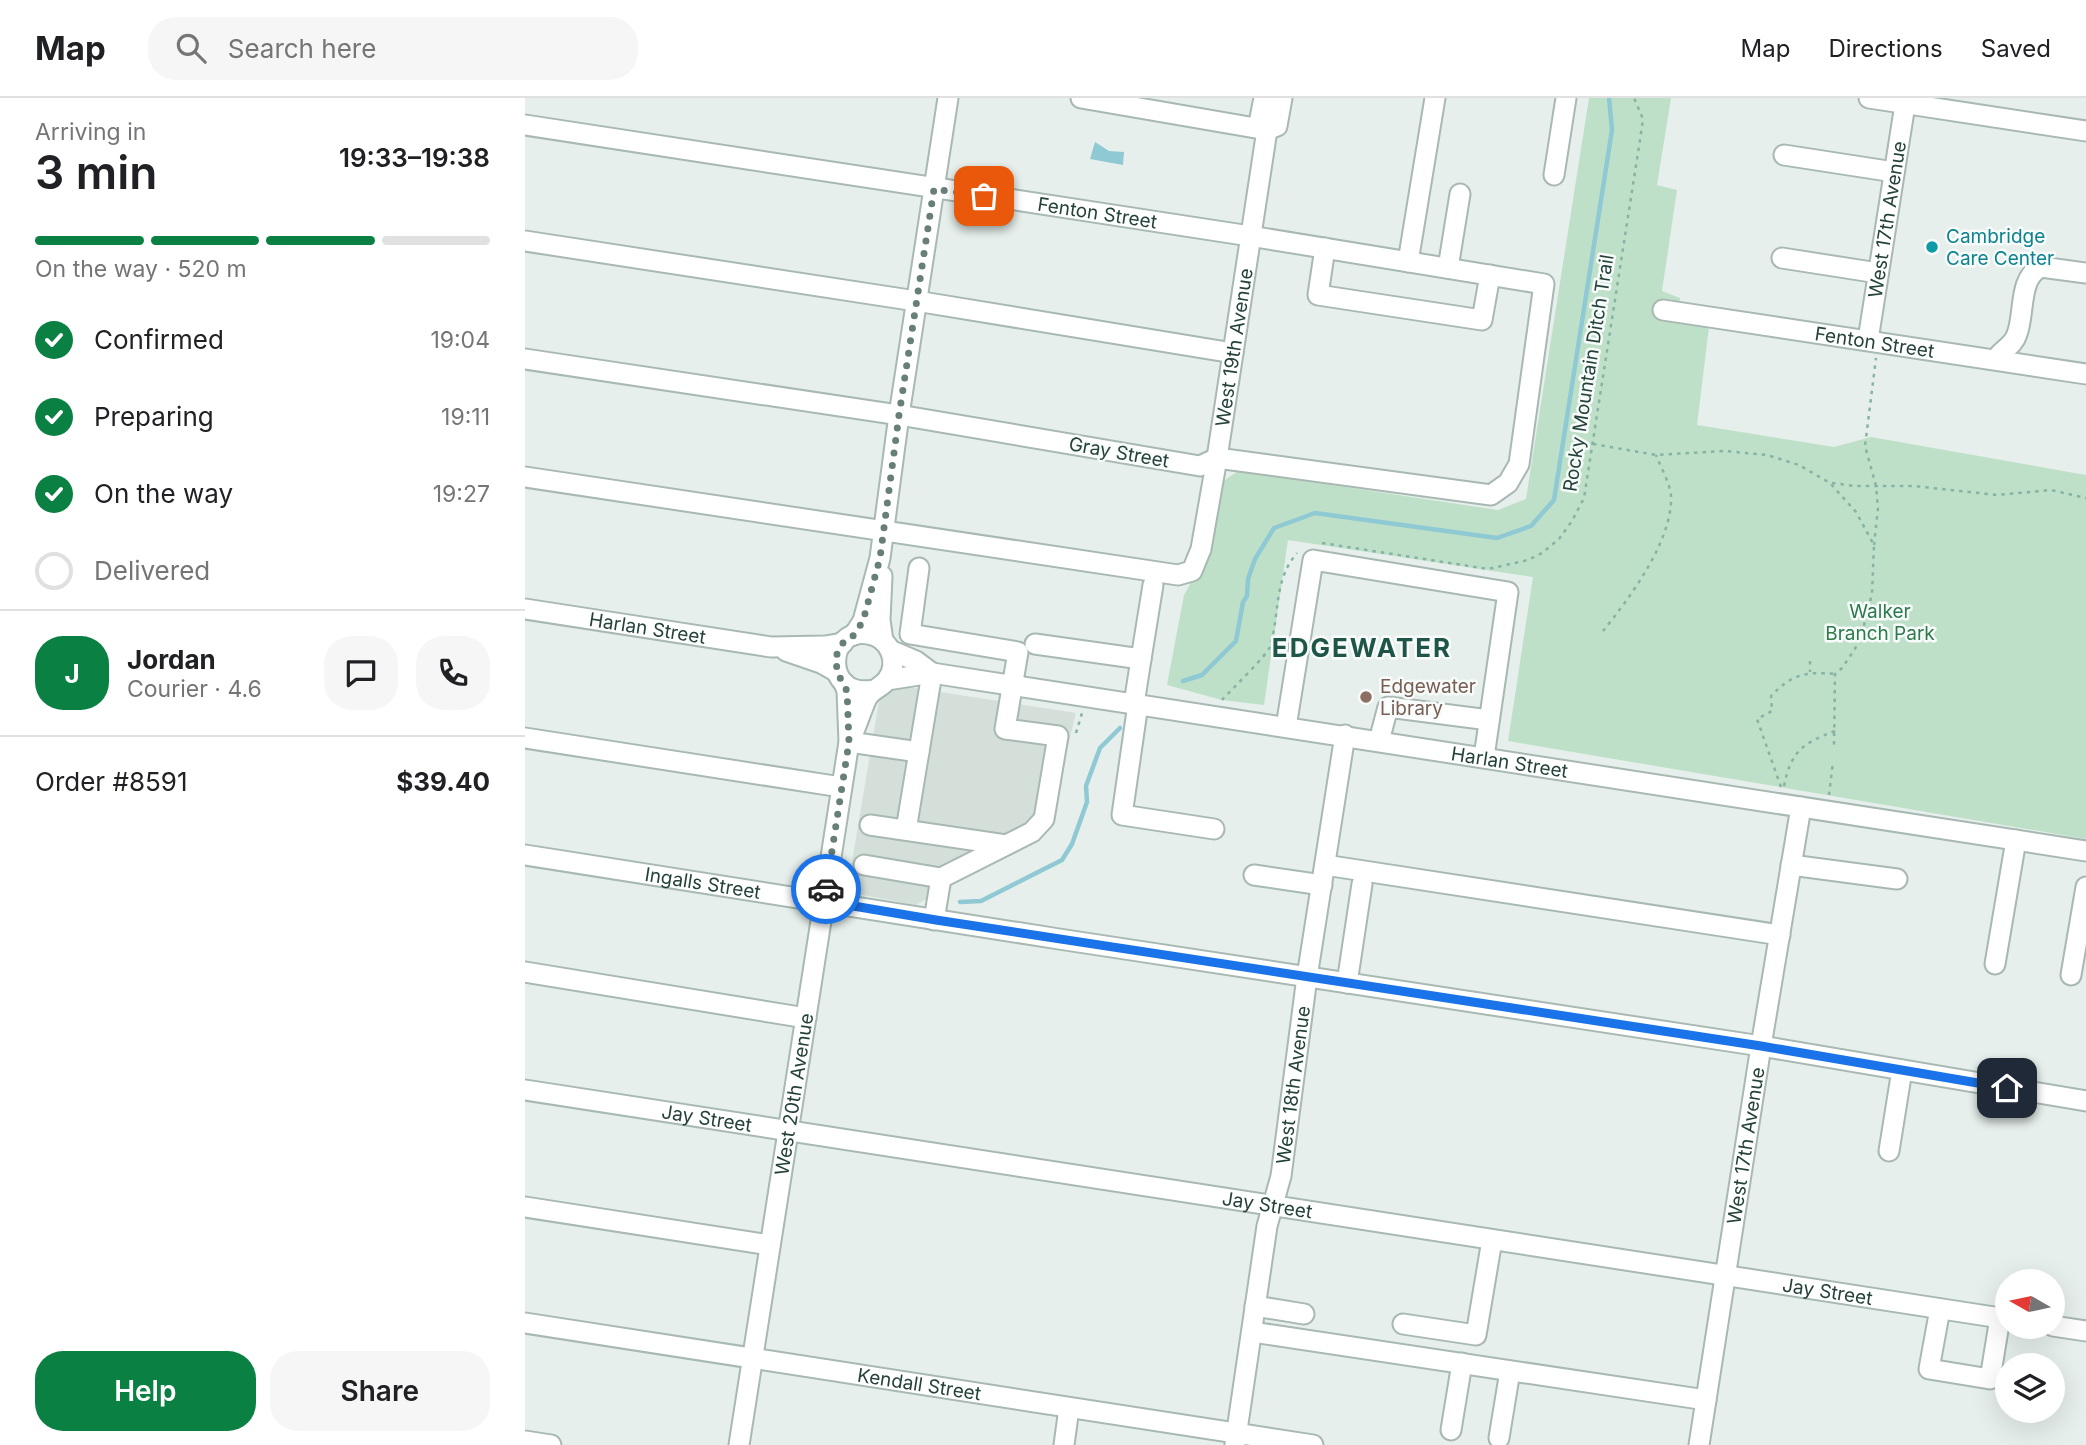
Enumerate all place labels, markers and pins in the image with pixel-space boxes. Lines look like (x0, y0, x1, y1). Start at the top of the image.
pin (954, 166, 1014, 226)
place label: Cambridge Care Center (1946, 225, 2054, 270)
marker: Cambridge Care Center (1924, 239, 1940, 255)
place label: Edgewater Library (1380, 675, 1476, 720)
marker: Edgewater Library (1358, 689, 1374, 705)
pin (1977, 1058, 2037, 1118)

